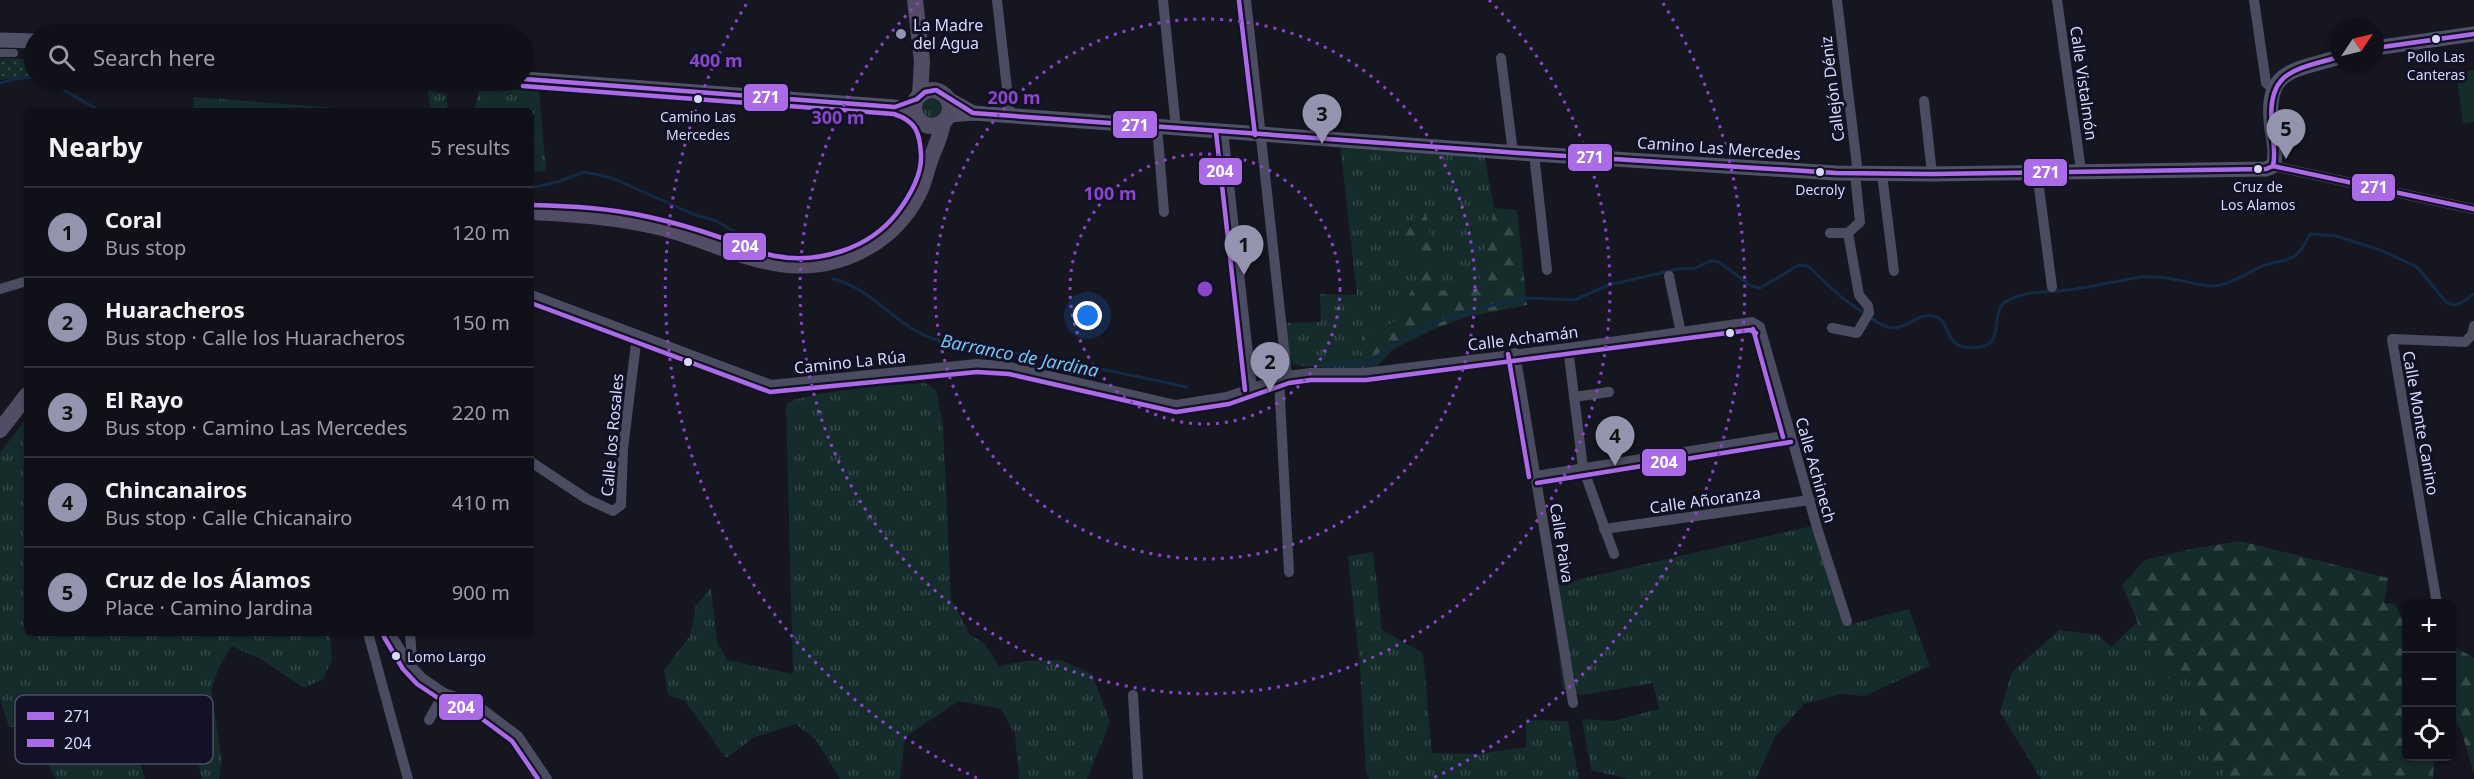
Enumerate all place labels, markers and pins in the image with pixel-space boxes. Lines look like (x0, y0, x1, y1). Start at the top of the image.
place label: La Madre del Agua (913, 14, 983, 54)
marker: La Madre del Agua (894, 27, 908, 41)
marker: Pollo Las Canteras (2430, 33, 2442, 45)
place label: Pollo Las Canteras (2407, 47, 2465, 84)
marker: Camino Las Mercedes (692, 93, 704, 105)
pin: 3 (1302, 94, 1342, 144)
place label: Camino Las Mercedes (660, 107, 736, 144)
pin: 5 (2266, 110, 2306, 159)
marker: Cruz de Los Alamos (2252, 163, 2264, 175)
marker: Decroly (1814, 166, 1826, 178)
place label: Cruz de Los Alamos (2221, 177, 2296, 214)
place label: Decroly (1795, 180, 1846, 199)
pin: 1 (1224, 226, 1264, 275)
centre of rings (1195, 279, 1215, 299)
unlabelled marker (1724, 327, 1736, 339)
pin: 2 (1250, 342, 1290, 392)
unlabelled marker (682, 356, 694, 368)
pin: 4 (1596, 416, 1634, 466)
place label: Lomo Largo (407, 647, 486, 666)
marker: Lomo Largo (390, 650, 402, 662)

